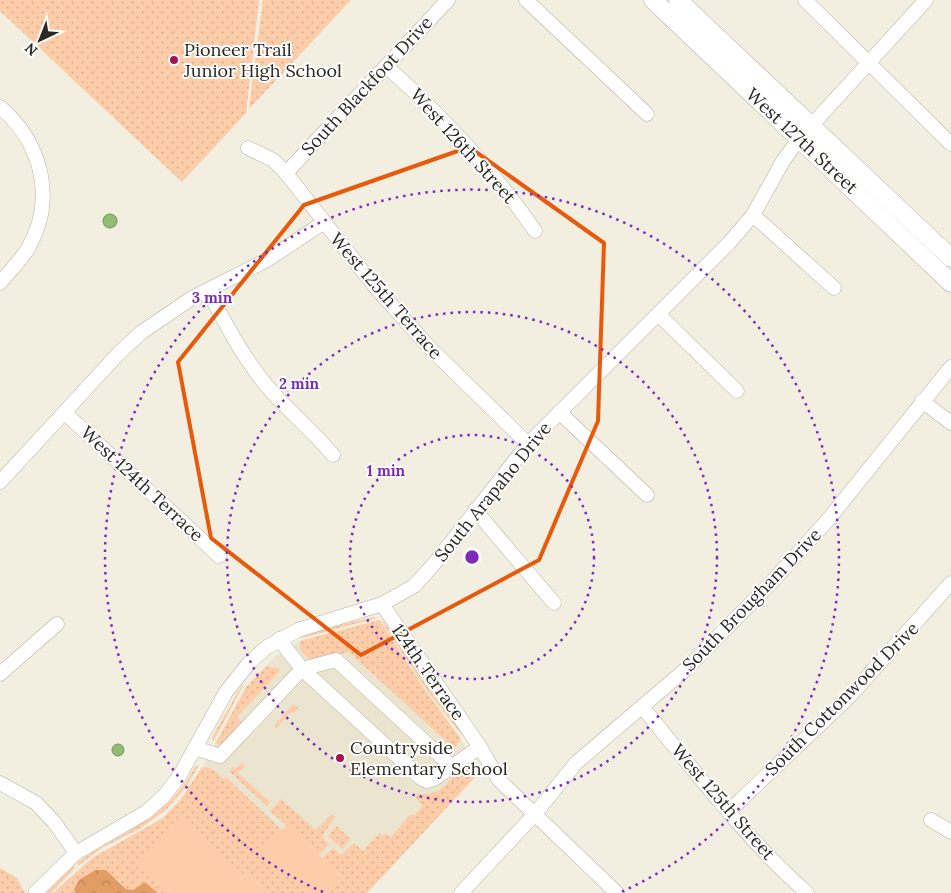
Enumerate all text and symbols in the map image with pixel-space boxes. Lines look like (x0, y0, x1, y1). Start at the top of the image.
street label: South Blackfoot Drive (296, 11, 437, 160)
north arrow (15, 15, 65, 65)
place label: Pioneer Trail Junior High School (183, 38, 342, 82)
text: N (21, 39, 41, 60)
marker: Pioneer Trail Junior High School (168, 54, 180, 66)
street label: West 126th Street (406, 83, 521, 208)
street label: West 127th Street (741, 83, 863, 199)
street label: West 125th Terrace (325, 228, 448, 364)
text: 3 min (192, 288, 233, 307)
text: 2 min (279, 374, 320, 393)
street label: South Arapaho Drive (429, 417, 556, 566)
street label: West 124th Terrace (76, 421, 209, 547)
text: 1 min (367, 461, 406, 480)
street label: South Brougham Drive (677, 523, 826, 676)
centre of rings (463, 548, 481, 566)
street label: South Cottonwood Drive (760, 617, 924, 780)
street label: 124th Terrace (387, 619, 470, 725)
place label: Countryside Elementary School (350, 736, 508, 780)
street label: West 125th Street (667, 739, 780, 865)
marker: Countryside Elementary School (334, 752, 346, 764)

